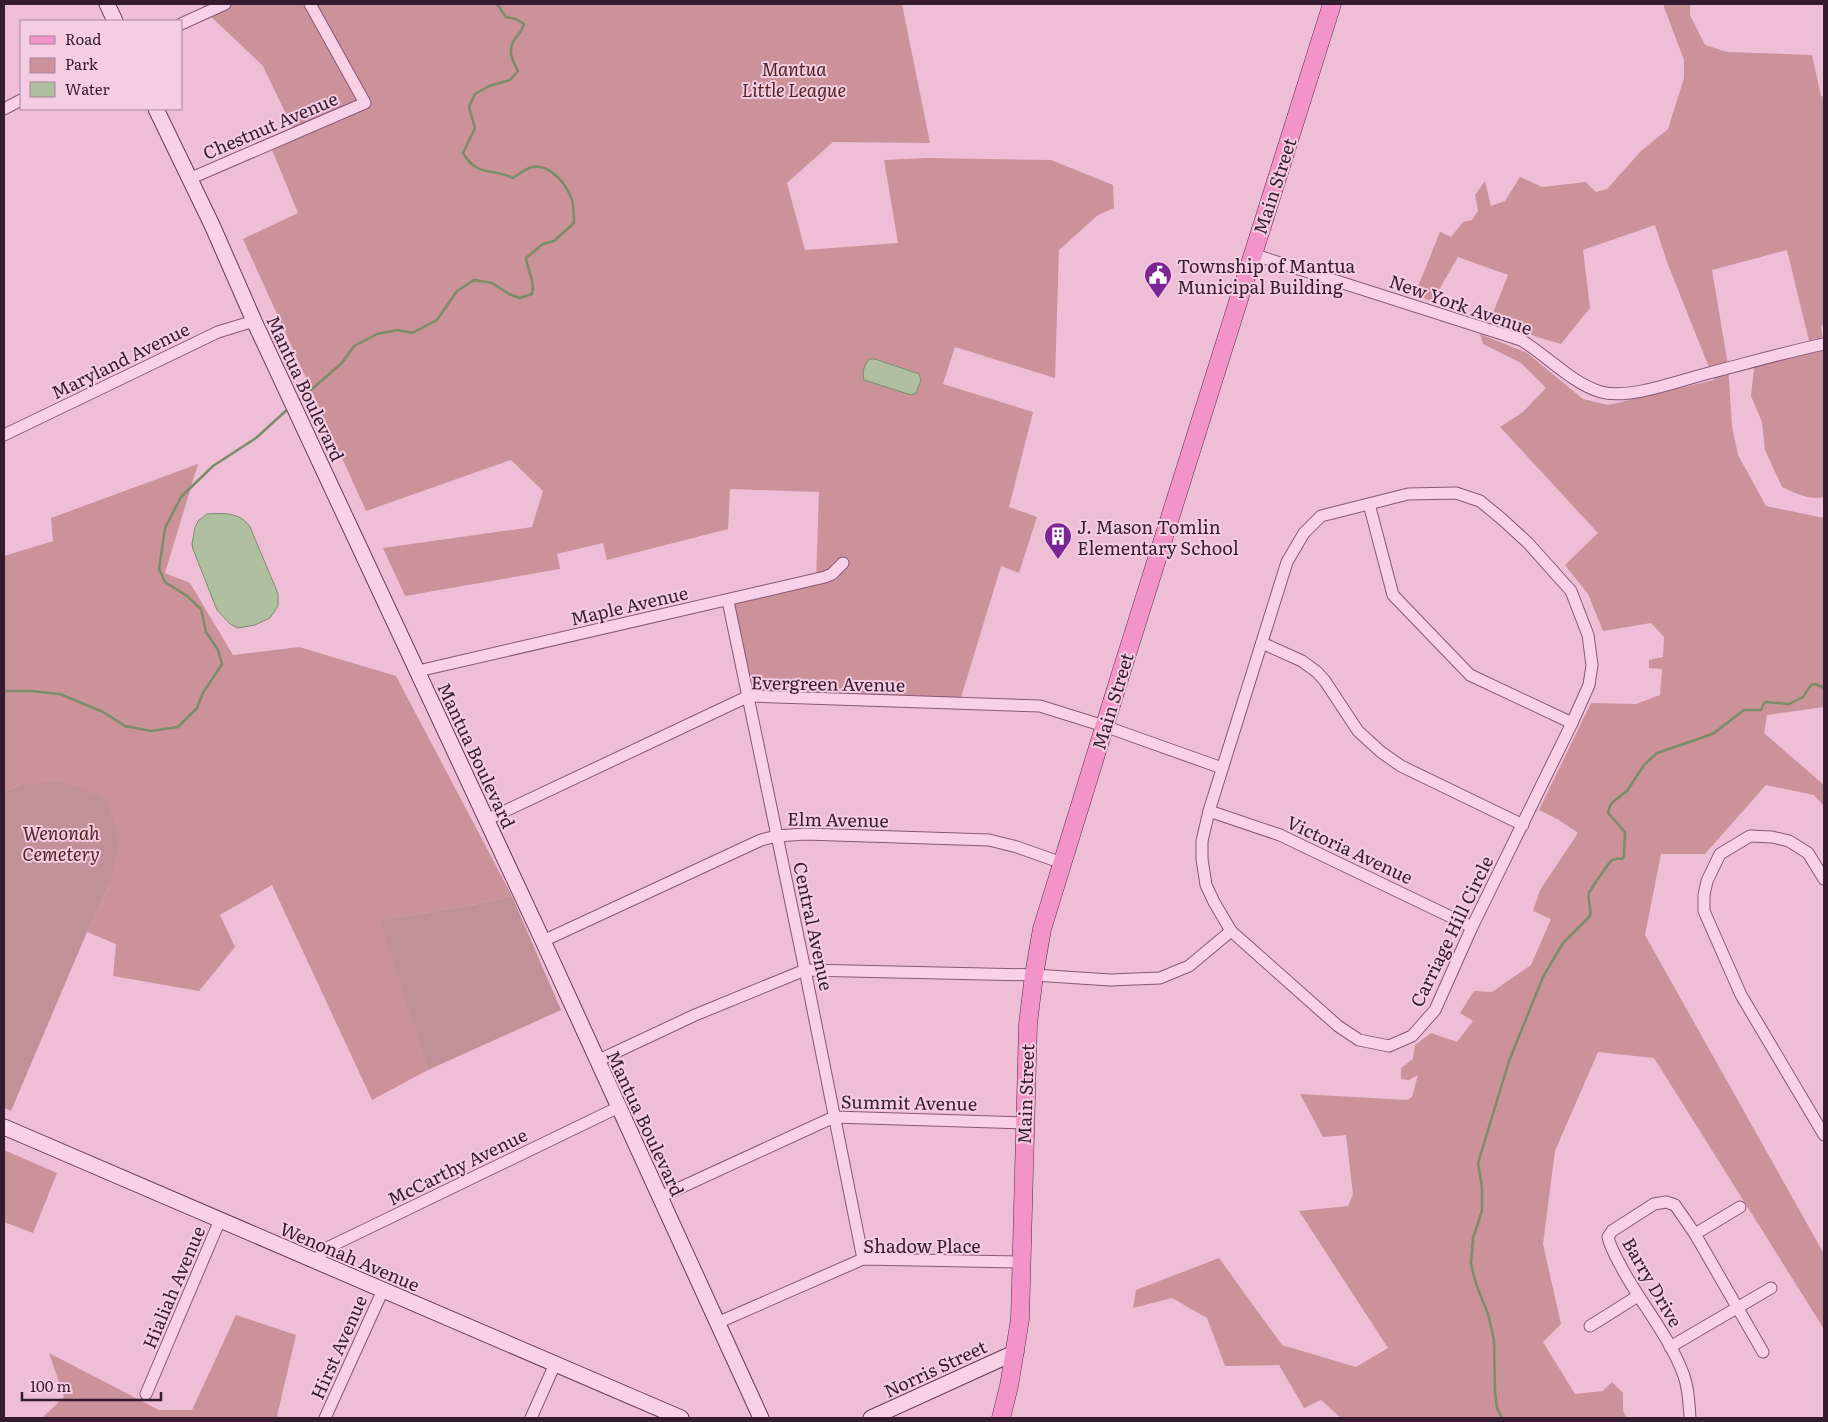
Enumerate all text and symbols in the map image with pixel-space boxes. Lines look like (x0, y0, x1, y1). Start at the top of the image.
legend (20, 20, 182, 110)
text: Road (65, 27, 101, 50)
text: Park (65, 52, 99, 75)
park label: Mantua Little League (742, 55, 846, 103)
text: Water (65, 77, 110, 100)
street label: Chestnut Avenue (198, 84, 342, 166)
street label: Main Street (1246, 133, 1303, 238)
place label: Township of Mantua Municipal Building (1177, 252, 1356, 300)
public building icon: Township of Mantua Municipal Building (1143, 260, 1173, 299)
street label: New York Avenue (1386, 267, 1536, 341)
street label: Mantua Boulevard (260, 311, 352, 465)
street label: Maryland Avenue (46, 315, 194, 405)
place label: J. Mason Tomlin Elementary School (1077, 513, 1239, 561)
building icon: J. Mason Tomlin Elementary School (1043, 521, 1073, 560)
street label: Maple Avenue (567, 578, 691, 632)
street label: Main Street (1084, 648, 1140, 753)
street label: Evergreen Avenue (751, 668, 905, 698)
street label: Mantua Boulevard (431, 678, 523, 832)
street label: Elm Avenue (787, 805, 889, 833)
street label: Victoria Avenue (1282, 808, 1418, 890)
park label: Wenonah Cemetery (22, 819, 100, 867)
street label: Carriage Hill Circle (1403, 851, 1499, 1011)
street label: Central Avenue (787, 859, 841, 993)
street label: Main Street (1010, 1043, 1040, 1145)
street label: Mantua Boulevard (600, 1046, 692, 1200)
street label: Summit Avenue (841, 1087, 977, 1117)
street label: McCarthy Avenue (383, 1120, 531, 1212)
street label: Wenonah Avenue (276, 1214, 424, 1298)
street label: Hialiah Avenue (135, 1221, 211, 1353)
street label: Shadow Place (863, 1232, 981, 1259)
street label: Barry Drive (1616, 1232, 1690, 1332)
street label: Hirst Avenue (303, 1291, 373, 1403)
street label: Norris Street (879, 1332, 992, 1404)
scale bar (22, 1370, 161, 1402)
text: 100 m (30, 1374, 71, 1397)

